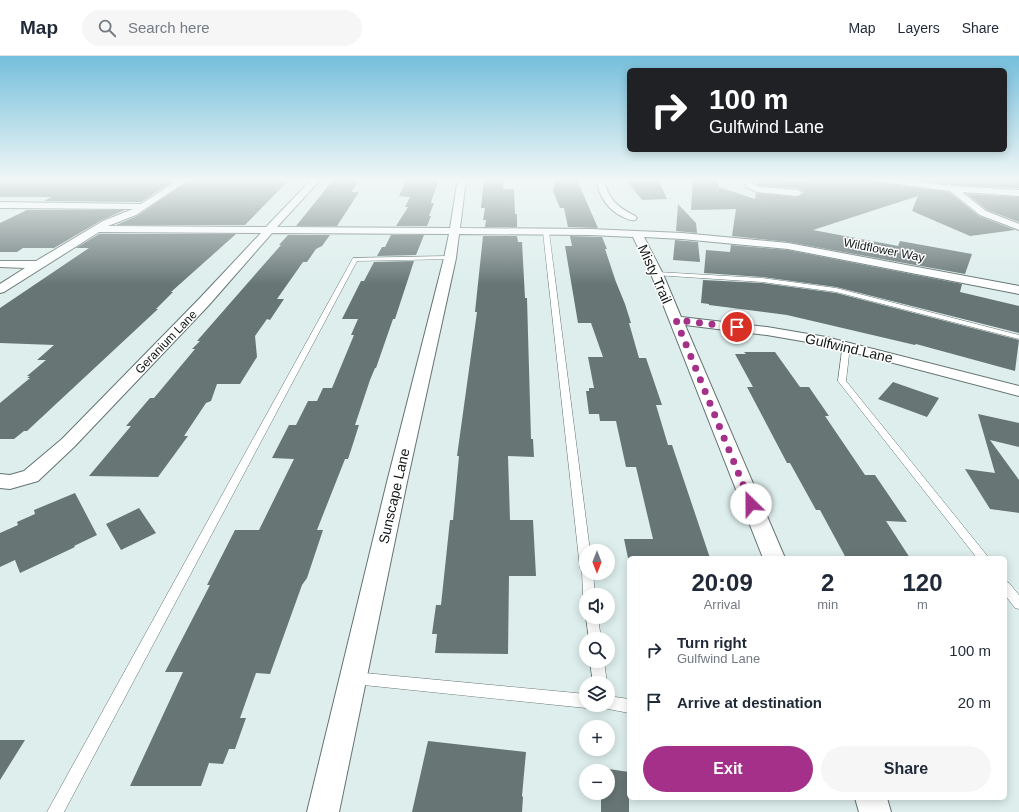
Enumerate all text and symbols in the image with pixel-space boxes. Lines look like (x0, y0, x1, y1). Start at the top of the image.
search box (82, 10, 362, 46)
text: Map (20, 17, 58, 38)
icon: search (96, 17, 118, 39)
text: Search here (128, 19, 210, 36)
text: Map (848, 20, 876, 36)
text: Layers (898, 20, 940, 36)
text: Share (962, 20, 999, 36)
icon: right (643, 84, 695, 136)
text: 100 m (709, 84, 788, 115)
text: Gulfwind Lane (709, 117, 824, 137)
street label: Wildflower Way (842, 235, 926, 265)
street label: Misty Trail (635, 242, 675, 306)
street label: Geranium Lane (132, 307, 200, 377)
pin (720, 310, 754, 344)
icon: arrive (726, 316, 748, 338)
street label: Gulfwind Lane (804, 330, 895, 366)
street label: Sunscape Lane (375, 447, 413, 545)
position arrow (730, 483, 772, 525)
north arrow (579, 544, 615, 580)
map controls (579, 544, 615, 800)
text: 20:09 (691, 569, 753, 596)
text: 2 (821, 569, 834, 596)
text: 120 (903, 569, 943, 596)
button: sound (579, 588, 615, 624)
text: Arrival (704, 597, 741, 612)
text: min (817, 597, 838, 612)
text: m (917, 597, 928, 612)
button: search (579, 632, 615, 668)
text: Turn right (677, 634, 747, 651)
icon: right (643, 639, 665, 661)
text: 100 m (949, 642, 991, 659)
text: Gulfwind Lane (677, 651, 760, 666)
button: layers (579, 676, 615, 712)
icon: arrive (643, 691, 665, 713)
text: Arrive at destination (677, 694, 822, 711)
text: 20 m (958, 694, 991, 711)
button: + (579, 720, 615, 756)
button: Exit (643, 746, 813, 792)
button: Share (821, 746, 991, 792)
button: − (579, 764, 615, 800)

